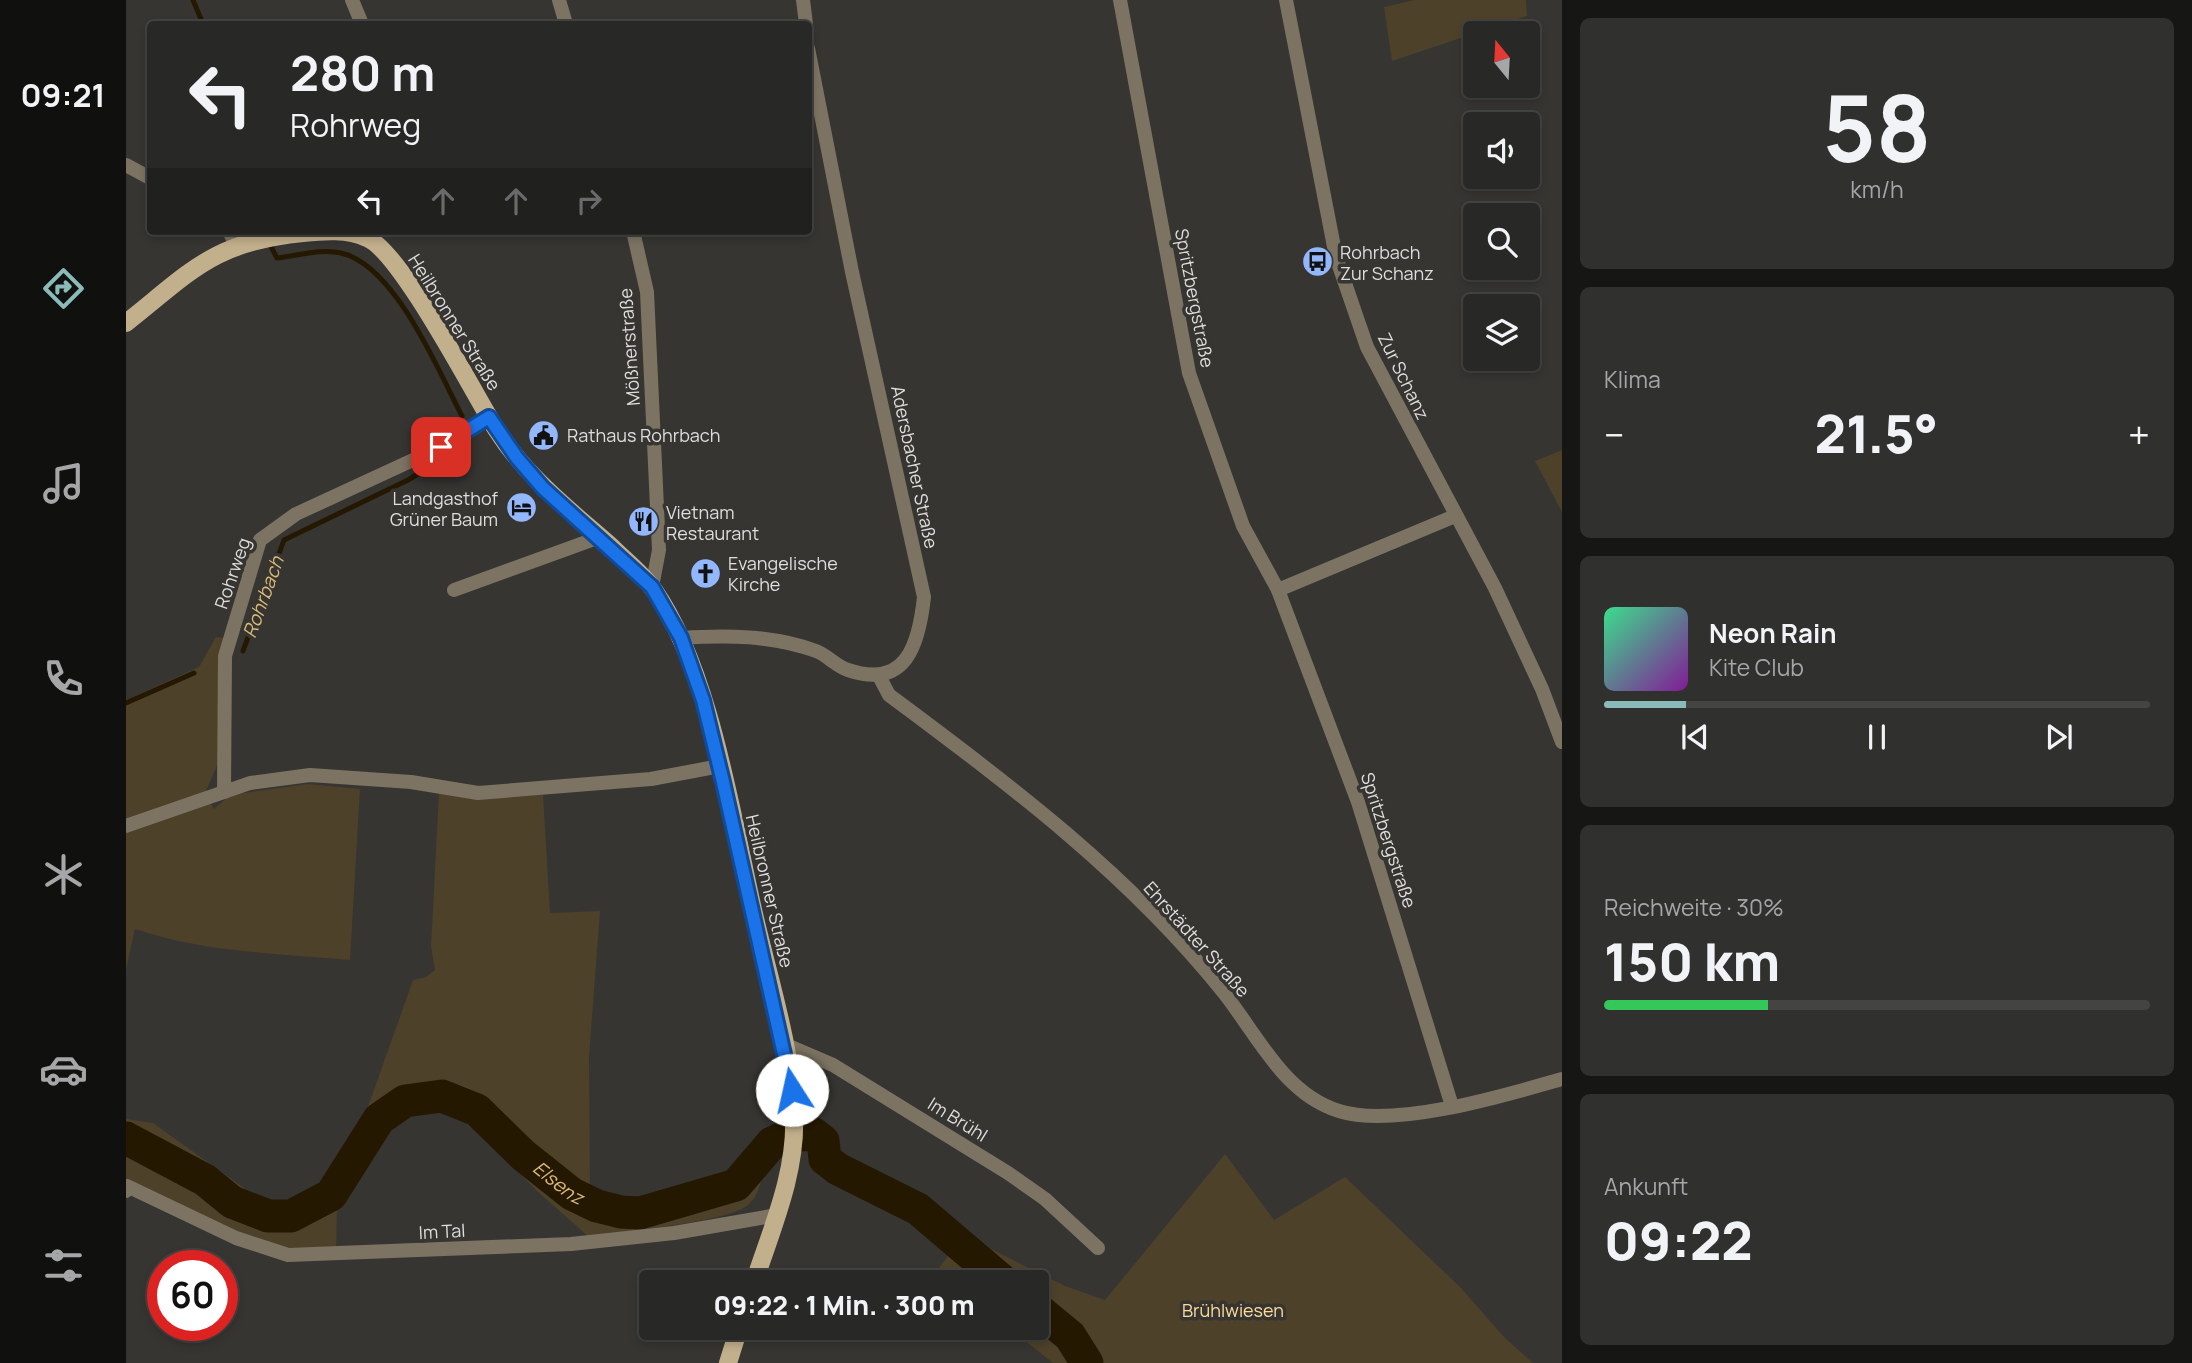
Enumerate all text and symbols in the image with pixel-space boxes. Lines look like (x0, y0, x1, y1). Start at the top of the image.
north arrow (1463, 21, 1540, 98)
map controls (1463, 21, 1540, 371)
text: 280 m (290, 39, 435, 106)
icon: left (175, 49, 266, 140)
text: 58 (1822, 65, 1932, 189)
text: 09:21 (21, 73, 105, 117)
text: Rohrweg (290, 103, 421, 147)
button: sound (1463, 112, 1540, 189)
text: km/h (1850, 173, 1904, 205)
icon: left (351, 182, 389, 220)
icon: ahead (424, 182, 462, 220)
icon: ahead (497, 182, 535, 220)
icon: right (570, 182, 608, 220)
button: search (1463, 203, 1540, 280)
street label: Spritzbergstraße (1170, 226, 1220, 370)
place label: Rohrbach Zur Schanz (1340, 240, 1434, 285)
bus stop icon: Rohrbach Zur Schanz (1300, 245, 1334, 279)
street label: Heilbronner Straße (403, 249, 507, 395)
icon: directions (39, 264, 88, 313)
street label: Mößnerstraße (613, 287, 645, 407)
button: layers (1463, 294, 1540, 371)
street label: Zur Schanz (1373, 329, 1435, 423)
text: Klima (1604, 363, 1661, 395)
street label: Adersbacher Straße (886, 383, 944, 551)
text: 21.5° (1815, 398, 1938, 469)
text: − (1604, 408, 1625, 460)
text: + (2128, 408, 2150, 460)
pin (411, 417, 471, 477)
public building icon: Rathaus Rohrbach (527, 418, 561, 452)
place label: Rathaus Rohrbach (567, 423, 720, 447)
icon: arrive (422, 428, 460, 466)
icon: music (39, 459, 88, 508)
place label: Landgasthof Grüner Baum (390, 486, 499, 531)
hotel icon: Landgasthof Grüner Baum (504, 491, 538, 525)
place label: Vietnam Restaurant (666, 500, 759, 545)
restaurant icon: Vietnam Restaurant (626, 505, 660, 539)
street label: Rohrweg (209, 534, 255, 612)
place label: Evangelische Kirche (728, 551, 838, 596)
water label: Rohrbach (236, 552, 290, 641)
church icon: Evangelische Kirche (688, 556, 722, 590)
text: Neon Rain (1709, 615, 1837, 651)
text: Kite Club (1709, 651, 1804, 683)
icon: phone (39, 654, 88, 703)
icon: previous (1676, 718, 1714, 756)
icon: pause (1858, 718, 1896, 756)
icon: next (2040, 718, 2078, 756)
street label: Spritzbergstraße (1356, 769, 1422, 911)
street label: Heilbronner Straße (741, 812, 799, 970)
icon: climate (39, 850, 88, 899)
street label: Ehrstädter Straße (1139, 876, 1255, 1002)
text: Reichweite · 30% (1604, 891, 1784, 923)
text: 150 km (1604, 926, 1780, 997)
icon: car (39, 1045, 88, 1094)
position arrow (755, 1053, 829, 1127)
street label: Im Brühl (924, 1091, 992, 1147)
water label: Elsenz (528, 1155, 589, 1211)
text: Ankunft (1604, 1170, 1688, 1202)
text: 09:22 (1604, 1205, 1753, 1276)
street label: Im Tal (418, 1218, 466, 1244)
icon: filters (39, 1241, 88, 1290)
speed limit sign: 60 (147, 1250, 238, 1341)
text: 09:22 · 1 Min. · 300 m (713, 1287, 975, 1323)
park label: Brühlwiesen (1182, 1298, 1284, 1322)

